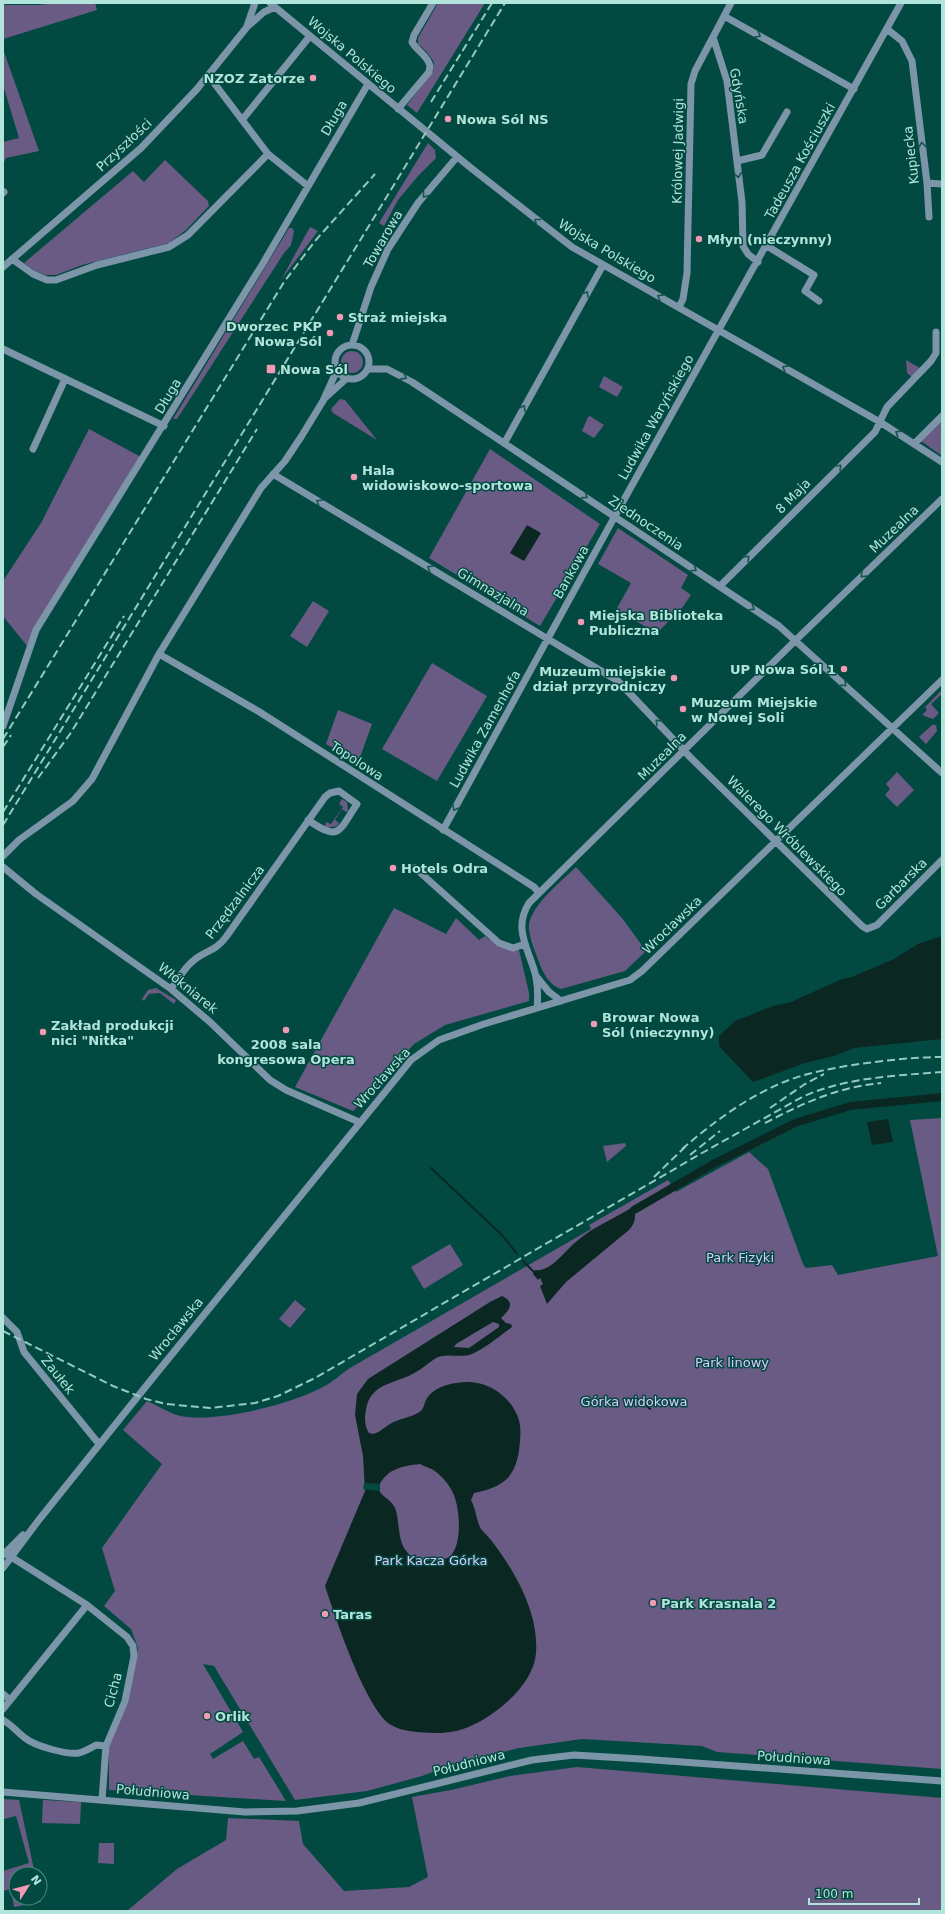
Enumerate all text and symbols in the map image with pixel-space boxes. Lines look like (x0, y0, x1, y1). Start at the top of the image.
street label: Wojska Polskiego (305, 14, 399, 96)
one-way arrow (754, 31, 761, 38)
street label: Gdyńska (727, 67, 751, 125)
place label: NZOZ Zatorze (204, 71, 305, 86)
marker: NZOZ Zatorze (308, 73, 318, 83)
street label: Długa (318, 98, 350, 138)
street label: Królowej Jadwigi (670, 98, 686, 204)
street label: Tadeusza Kościuszki (761, 100, 838, 222)
place label: Nowa Sól NS (456, 112, 549, 127)
marker: Nowa Sól NS (443, 114, 453, 124)
street label: Przyszłości (93, 116, 155, 174)
street label: Kupiecka (900, 125, 922, 185)
one-way arrow (918, 142, 927, 148)
one-way arrow (733, 172, 742, 178)
one-way arrow (422, 190, 429, 197)
street label: Towarowa (360, 208, 405, 271)
street label: Wojska Polskiego (556, 216, 658, 286)
one-way arrow (535, 219, 542, 226)
place label: Młyn (nieczynny) (707, 232, 832, 247)
marker: Młyn (nieczynny) (694, 234, 704, 244)
one-way arrow (582, 291, 589, 299)
one-way arrow (657, 294, 664, 301)
place label: Straż miejska (348, 310, 447, 325)
marker: Straż miejska (335, 312, 345, 322)
place label: Dworzec PKP Nowa Sól (226, 319, 322, 349)
marker: Dworzec PKP Nowa Sól (325, 328, 335, 338)
street label: Ludwika Waryńskiego (615, 352, 697, 482)
place label: Nowa Sól (280, 362, 348, 377)
marker: Nowa Sól (265, 363, 277, 375)
one-way arrow (782, 366, 789, 373)
one-way arrow (400, 373, 407, 380)
street label: Długa (152, 376, 184, 416)
one-way arrow (519, 405, 526, 412)
one-way arrow (895, 430, 902, 437)
place label: Hala widowiskowo-sportowa (362, 463, 533, 493)
one-way arrow (834, 464, 842, 472)
marker: Hala widowiskowo-sportowa (349, 472, 359, 482)
street label: 8 Maja (772, 475, 814, 517)
one-way arrow (580, 491, 587, 498)
street label: Zjednoczenia (606, 493, 686, 553)
one-way arrow (316, 499, 323, 506)
street label: Muzealna (866, 502, 922, 556)
street label: Bankowa (550, 543, 592, 601)
one-way arrow (742, 556, 750, 563)
one-way arrow (689, 564, 696, 571)
street label: Gimnazjalna (455, 565, 531, 619)
one-way arrow (427, 566, 434, 573)
one-way arrow (860, 570, 868, 578)
one-way arrow (748, 603, 755, 611)
place label: Miejska Biblioteka Publiczna (589, 608, 723, 638)
marker: Miejska Biblioteka Publiczna (576, 617, 586, 627)
place label: UP Nowa Sól 1 (730, 662, 836, 677)
place label: Muzeum miejskie dział przyrodniczy (533, 664, 667, 694)
marker: UP Nowa Sól 1 (839, 664, 849, 674)
street label: Ludwika Zamenhofa (447, 668, 523, 790)
marker: Muzeum miejskie dział przyrodniczy (669, 673, 679, 683)
one-way arrow (840, 680, 847, 687)
place label: Muzeum Miejskie w Nowej Soli (691, 695, 817, 725)
marker: Muzeum Miejskie w Nowej Soli (678, 704, 688, 714)
one-way arrow (655, 719, 662, 727)
street label: Muzealna (635, 729, 689, 783)
street label: Topolowa (327, 738, 386, 784)
street label: Walerego Wróblewskiego (724, 773, 850, 899)
one-way arrow (452, 804, 460, 811)
street label: Garbarska (872, 855, 930, 913)
place label: Hotels Odra (401, 861, 488, 876)
street label: Przędzalnicza (202, 862, 268, 942)
marker: Hotels Odra (388, 863, 398, 873)
street label: Wrocławska (639, 893, 705, 957)
street label: Włókniarek (155, 959, 221, 1017)
place label: Browar Nowa Sól (nieczynny) (602, 1010, 714, 1040)
place label: Zakład produkcji nici "Nitka" (51, 1018, 174, 1048)
marker: Browar Nowa Sól (nieczynny) (589, 1019, 599, 1029)
marker: 2008 sala kongresowa Opera (281, 1025, 291, 1035)
marker: Zakład produkcji nici "Nitka" (38, 1027, 48, 1037)
place label: 2008 sala kongresowa Opera (217, 1037, 355, 1067)
street label: Wrocławska (351, 1044, 413, 1112)
park label: Park Fizyki (706, 1250, 774, 1265)
street label: Wrocławska (146, 1294, 206, 1364)
street label: Zaułek (38, 1353, 78, 1397)
park label: Park linowy (695, 1355, 769, 1370)
park label: Górka widokowa (581, 1394, 687, 1409)
park label: Park Kacza Górka (374, 1553, 488, 1568)
place label: Park Krasnala 2 (661, 1596, 776, 1611)
marker: Park Krasnala 2 (648, 1598, 658, 1608)
place label: Taras (333, 1607, 372, 1622)
marker: Taras (320, 1609, 330, 1619)
street label: Cicha (101, 1671, 125, 1709)
place label: Orlik (215, 1709, 250, 1724)
marker: Orlik (202, 1711, 212, 1721)
street label: Południowa (431, 1747, 507, 1779)
street label: Południowa (757, 1748, 831, 1768)
street label: Południowa (116, 1781, 190, 1803)
north arrow (8, 1866, 48, 1906)
text: N (28, 1873, 44, 1888)
scale bar (809, 1880, 919, 1906)
text: 100 m (815, 1887, 853, 1901)

